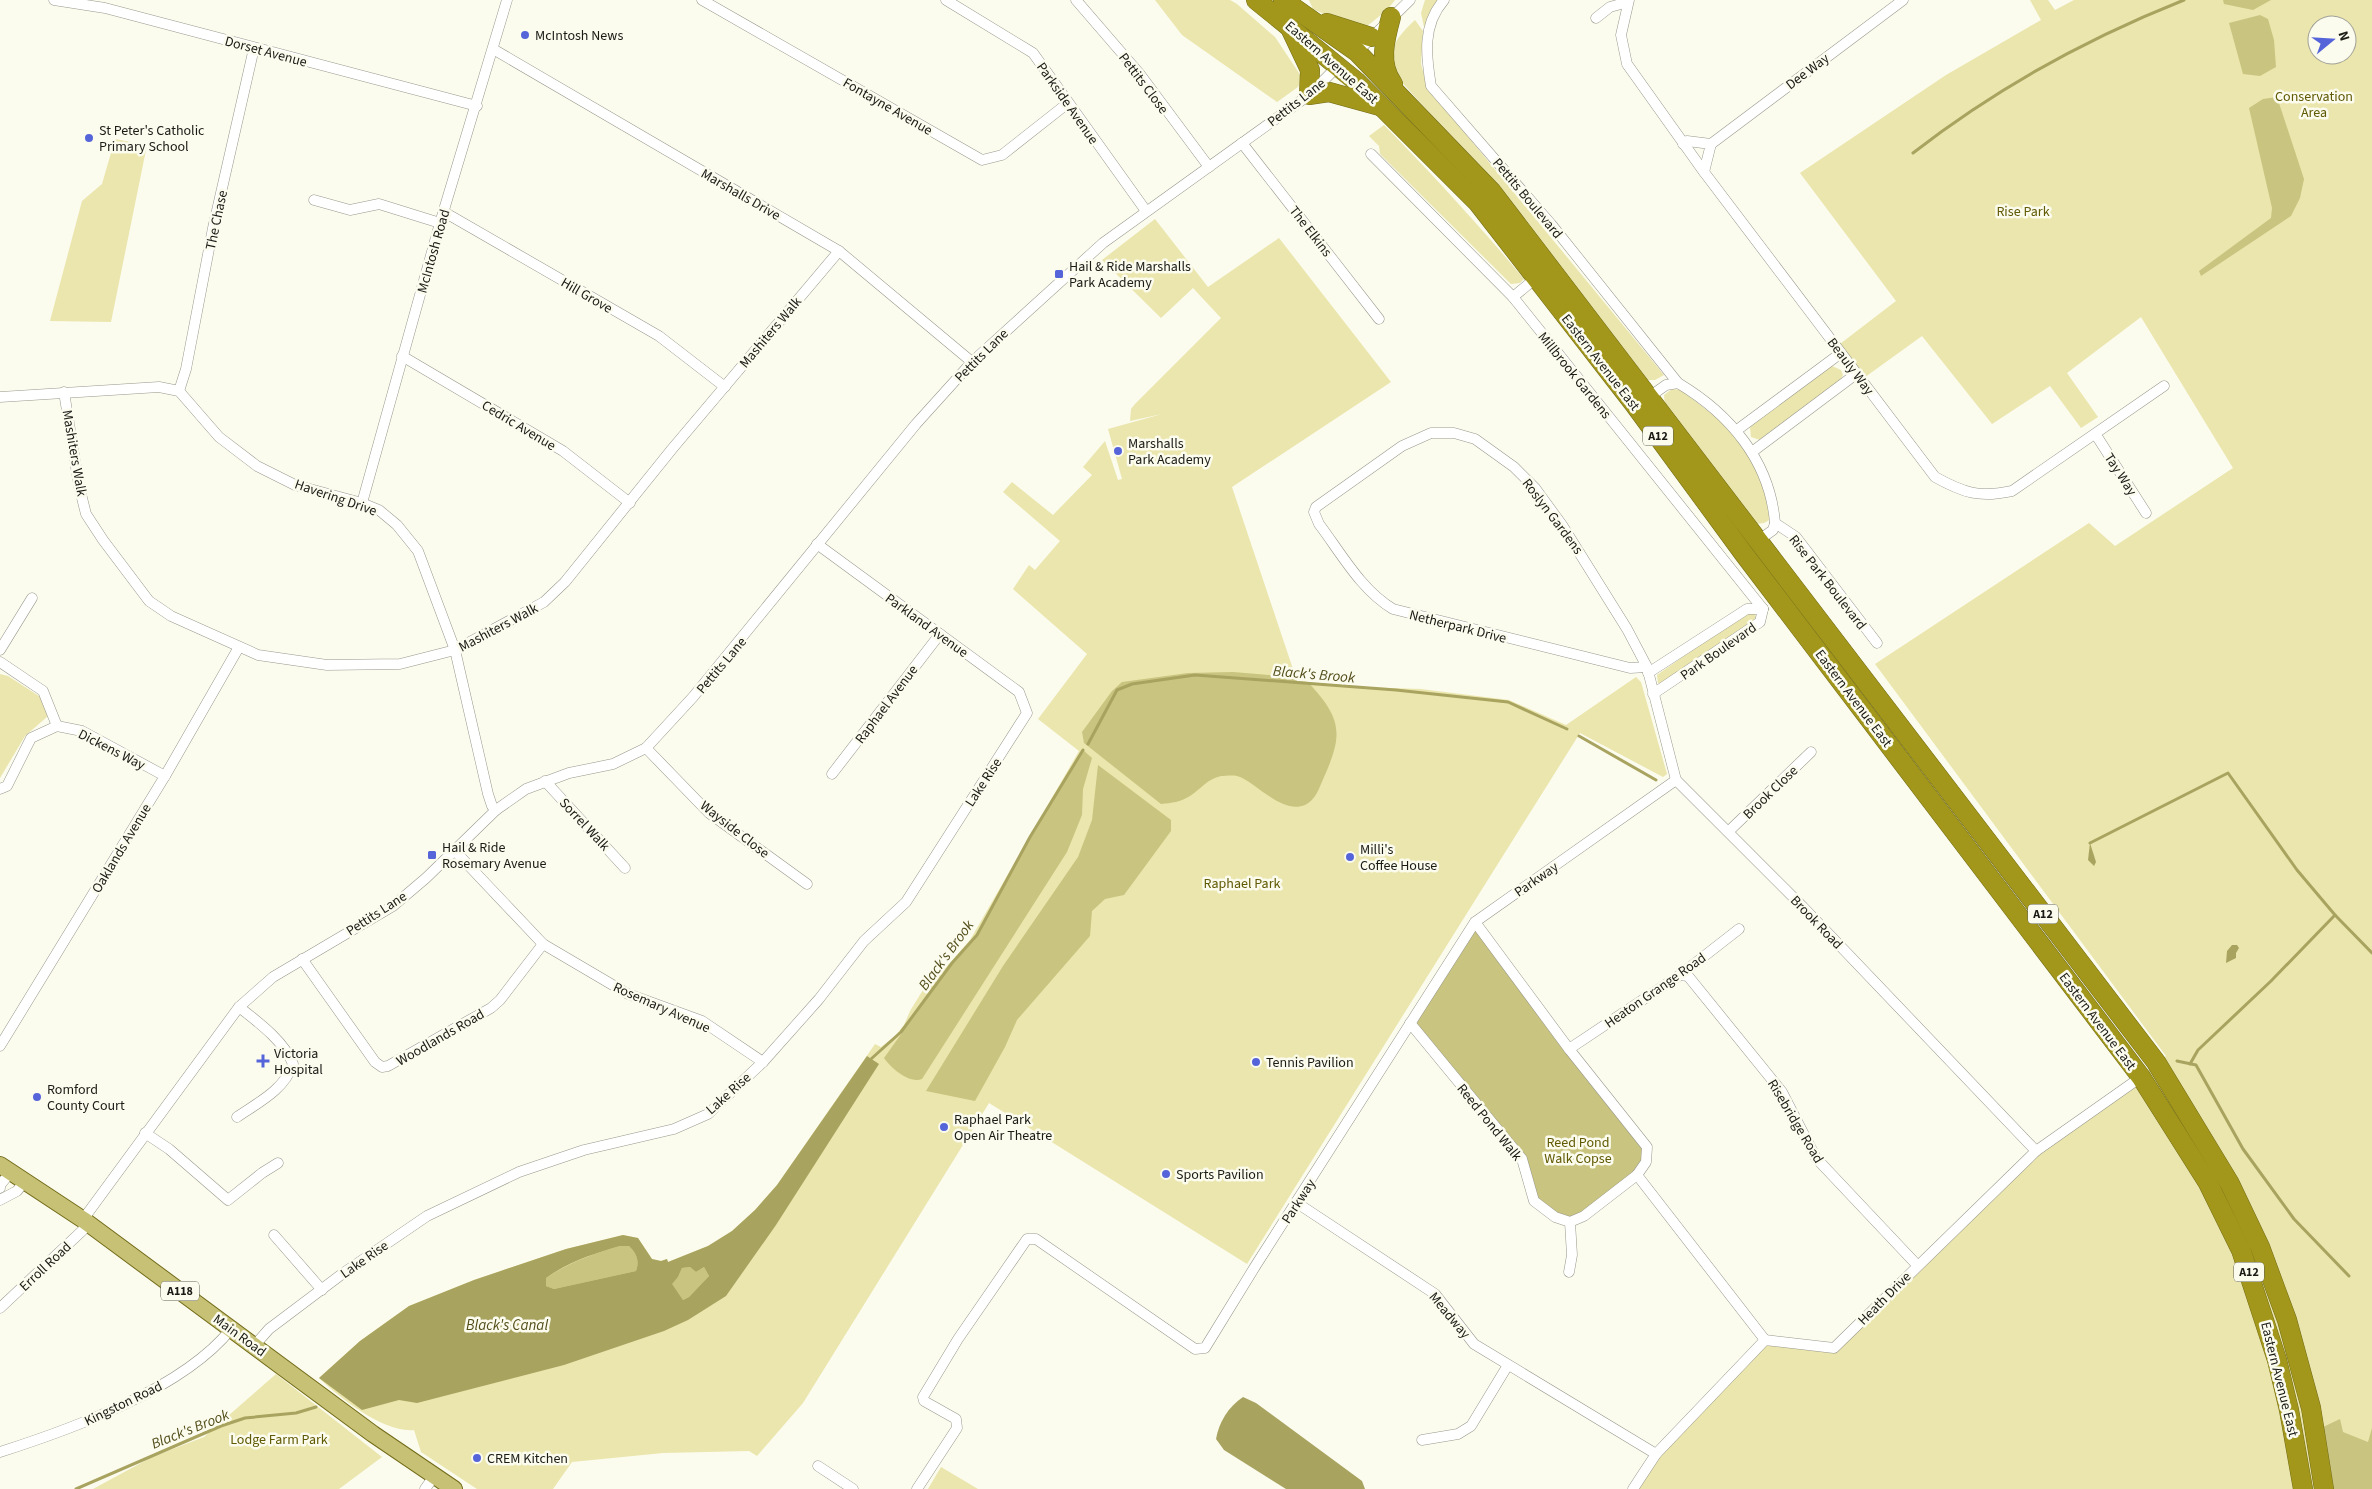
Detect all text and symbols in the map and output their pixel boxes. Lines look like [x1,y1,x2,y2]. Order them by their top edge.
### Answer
north arrow [2307,15,2357,65]
street label: Eastern Avenue East [1280,17,1382,109]
place label: McIntosh News [535,26,623,46]
marker: McIntosh News [519,29,531,41]
text: N [2332,29,2354,44]
street label: Dorset Avenue [222,31,309,73]
street label: Pettits Close [1113,49,1173,118]
street label: Dee Way [1782,49,1834,95]
street label: Parkside Avenue [1031,58,1103,149]
street label: Fontayne Avenue [839,73,936,141]
street label: Pettits Lane [1263,74,1330,132]
park label: Conservation Area [2275,87,2353,123]
place label: St Peter's Catholic Primary School [99,121,205,157]
marker: St Peter's Catholic Primary School [83,132,95,144]
street label: Pettits Boulevard [1487,154,1567,243]
street label: Marshalls Drive [697,164,784,226]
street label: The Chase [201,189,233,252]
street label: The Elkins [1284,202,1337,261]
park label: Rise Park [1996,202,2050,222]
street label: McIntosh Road [412,207,455,296]
place label: Hail & Ride Marshalls Park Academy [1069,257,1191,293]
marker: Hail & Ride Marshalls Park Academy [1053,268,1065,280]
street label: Hill Grove [557,273,616,319]
street label: Mashiters Walk [735,293,807,373]
street label: Eastern Avenue East [1556,310,1644,415]
street label: Pettits Lane [950,324,1013,387]
street label: Millbrook Gardens [1533,328,1616,424]
street label: Beauly Way [1822,334,1879,400]
street label: Cedric Avenue [478,396,559,456]
street label: Mashiters Walk [57,408,91,498]
road number: A12 [1643,426,1673,446]
place label: Marshalls Park Academy [1128,434,1211,470]
marker: Marshalls Park Academy [1112,445,1124,457]
street label: Tay Way [2099,449,2142,500]
street label: Roslyn Gardens [1517,474,1587,559]
street label: Havering Drive [292,475,380,521]
street label: Rise Park Boulevard [1784,531,1871,634]
street label: Parkland Avenue [881,589,972,663]
street label: Mashiters Walk [455,598,542,657]
street label: Netherpark Drive [1407,605,1509,649]
street label: Park Boulevard [1676,618,1761,685]
street label: Pettits Lane [692,633,752,698]
street label: Eastern Avenue East [1810,646,1897,752]
water label: Black's Brook [1272,660,1357,689]
street label: Raphael Avenue [851,661,923,748]
street label: Dickens Way [75,724,149,776]
street label: Lake Rise [961,754,1007,811]
street label: Brook Close [1739,761,1803,824]
street label: Sorrel Walk [554,794,614,856]
street label: Wayside Close [695,796,773,863]
street label: Oaklands Avenue [87,800,157,897]
place label: Hail & Ride Rosemary Avenue [442,838,547,874]
place label: Milli's Coffee House [1360,840,1437,876]
marker: Hail & Ride Rosemary Avenue [426,849,438,861]
marker: Milli's Coffee House [1344,851,1356,863]
street label: Parkway [1510,857,1563,902]
park label: Raphael Park [1204,874,1281,894]
street label: Pettits Lane [342,887,411,941]
street label: Brook Road [1786,891,1847,954]
road number: A12 [2028,904,2058,924]
water label: Black's Brook [914,915,980,995]
street label: Heaton Grange Road [1601,948,1710,1033]
street label: Eastern Avenue East [2054,969,2141,1075]
street label: Rosemary Avenue [610,978,713,1038]
street label: Woodlands Road [393,1005,488,1071]
place label: Victoria Hospital [274,1044,323,1080]
place label: Tennis Pavilion [1266,1053,1354,1073]
marker: Victoria Hospital [256,1054,270,1068]
marker: Tennis Pavilion [1250,1056,1262,1068]
street label: Lake Rise [702,1068,756,1119]
street label: Risebridge Road [1762,1076,1828,1167]
place label: Romford County Court [47,1080,125,1116]
street label: Reed Pond Walk [1452,1080,1527,1166]
marker: Romford County Court [31,1091,43,1103]
place label: Raphael Park Open Air Theatre [954,1110,1052,1146]
marker: Raphael Park Open Air Theatre [938,1121,950,1133]
park label: Reed Pond Walk Copse [1544,1133,1612,1169]
place label: Sports Pavilion [1176,1165,1264,1185]
marker: Sports Pavilion [1160,1168,1172,1180]
street label: Parkway [1277,1175,1321,1228]
street label: Lake Rise [337,1236,393,1284]
street label: Erroll Road [15,1237,76,1296]
road number: A12 [2234,1262,2264,1282]
street label: Heath Drive [1854,1267,1916,1330]
road number: A118 [161,1282,199,1300]
street label: Meadway [1424,1288,1475,1344]
street label: Main Road [209,1310,270,1362]
water label: Black's Canal [466,1315,548,1336]
street label: Eastern Avenue East [2255,1320,2303,1439]
street label: Kingston Road [81,1376,166,1431]
water label: Black's Brook [148,1404,233,1455]
park label: Lodge Farm Park [230,1430,328,1450]
place label: CREM Kitchen [487,1449,568,1469]
marker: CREM Kitchen [471,1452,483,1464]

